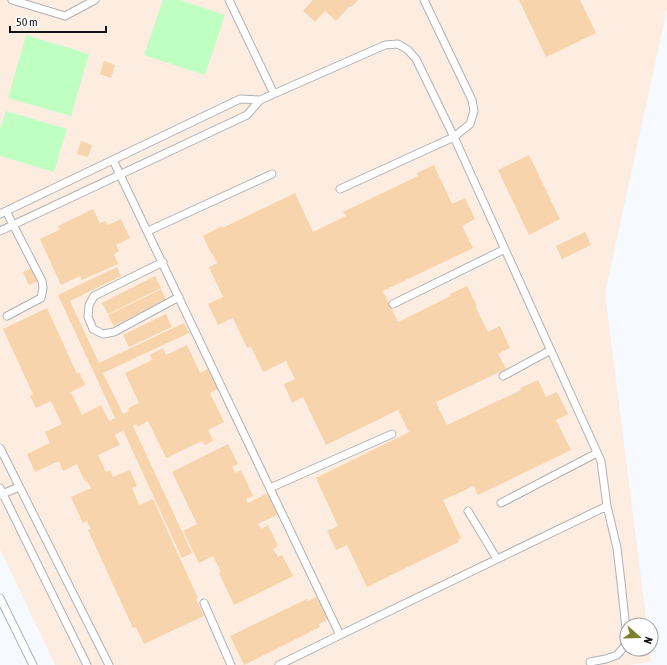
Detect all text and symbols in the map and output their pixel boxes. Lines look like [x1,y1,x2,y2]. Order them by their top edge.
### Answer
scale bar [10,8,106,34]
text: 50 m [16,15,38,29]
north arrow [619,617,659,657]
text: N [642,635,655,646]

